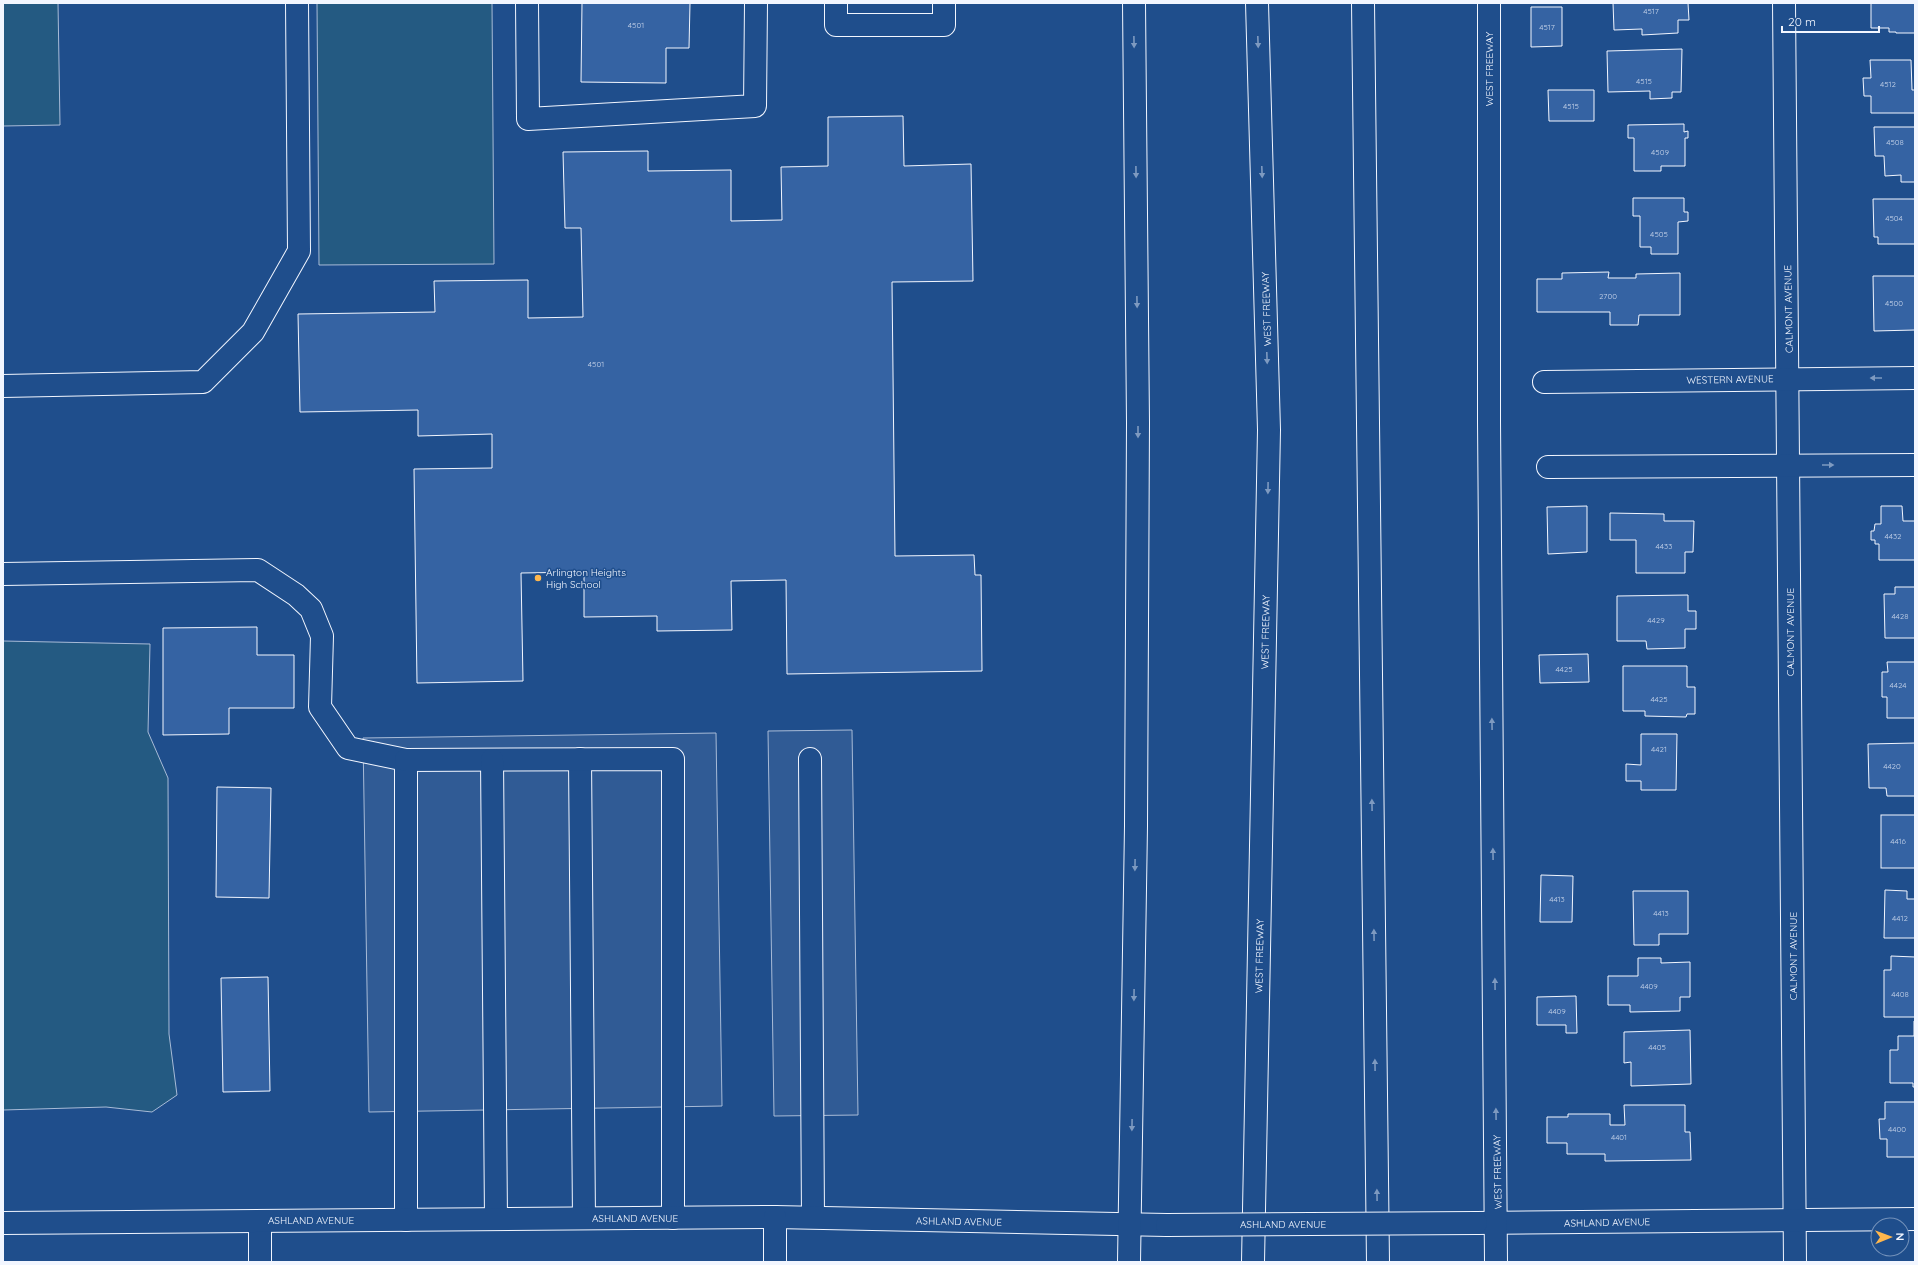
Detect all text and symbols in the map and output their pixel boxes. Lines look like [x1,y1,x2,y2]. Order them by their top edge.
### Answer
house number: 4517 [1643,6,1659,16]
scale bar [1782,8,1879,34]
text: 20 m [1788,14,1816,29]
house number: 4501 [628,20,644,30]
house number: 4517 [1539,22,1555,32]
street label: WEST FREEWAY [1483,31,1496,106]
one-way arrow [1131,36,1137,49]
one-way arrow [1255,36,1262,48]
house number: 4515 [1636,76,1652,86]
house number: 4512 [1880,79,1897,89]
house number: 4515 [1563,101,1579,111]
house number: 4508 [1886,137,1904,147]
house number: 4509 [1651,147,1669,157]
one-way arrow [1133,166,1139,179]
one-way arrow [1259,166,1265,179]
house number: 4504 [1885,213,1903,223]
house number: 4505 [1650,229,1668,239]
street label: CALMONT AVENUE [1781,264,1796,353]
street label: WEST FREEWAY [1259,271,1274,346]
house number: 2700 [1599,291,1617,301]
one-way arrow [1134,296,1140,309]
house number: 4500 [1885,298,1903,308]
one-way arrow [1264,352,1270,365]
house number: 4501 [588,359,604,369]
street label: WESTERN AVENUE [1686,372,1774,387]
one-way arrow [1869,375,1882,381]
one-way arrow [1135,426,1141,439]
one-way arrow [1822,462,1835,468]
one-way arrow [1265,482,1271,495]
house number: 4432 [1884,531,1902,541]
house number: 4433 [1656,541,1672,551]
place label: Arlington Heights High School [546,566,626,591]
marker: Arlington Heights High School [533,573,543,583]
street label: CALMONT AVENUE [1784,588,1797,676]
street label: WEST FREEWAY [1258,594,1273,669]
house number: 4428 [1891,611,1909,621]
house number: 4429 [1647,615,1665,625]
house number: 4425 [1555,664,1573,674]
house number: 4424 [1890,680,1906,690]
house number: 4425 [1650,694,1668,704]
one-way arrow [1489,717,1495,730]
house number: 4421 [1651,744,1667,754]
house number: 4420 [1883,761,1901,771]
one-way arrow [1369,798,1375,811]
house number: 4416 [1890,836,1907,846]
one-way arrow [1490,847,1496,860]
one-way arrow [1132,859,1138,872]
house number: 4413 [1549,894,1565,904]
house number: 4413 [1653,908,1669,918]
street label: CALMONT AVENUE [1787,912,1800,1000]
house number: 4412 [1892,913,1908,923]
street label: WEST FREEWAY [1252,918,1267,993]
one-way arrow [1371,928,1377,941]
one-way arrow [1491,978,1498,990]
house number: 4409 [1640,981,1658,991]
one-way arrow [1131,989,1137,1002]
house number: 4408 [1891,989,1909,999]
house number: 4409 [1548,1006,1566,1016]
house number: 4405 [1648,1042,1666,1052]
one-way arrow [1372,1058,1378,1071]
one-way arrow [1493,1107,1499,1120]
one-way arrow [1129,1119,1135,1132]
house number: 4400 [1888,1124,1906,1134]
house number: 4401 [1611,1132,1627,1142]
street label: WEST FREEWAY [1490,1134,1505,1209]
one-way arrow [1374,1188,1380,1201]
street label: ASHLAND AVENUE [592,1212,678,1225]
street label: ASHLAND AVENUE [268,1214,354,1227]
street label: ASHLAND AVENUE [916,1214,1003,1229]
street label: ASHLAND AVENUE [1564,1215,1651,1230]
north arrow [1870,1217,1910,1257]
street label: ASHLAND AVENUE [1240,1218,1326,1231]
text: N [1893,1233,1907,1241]

